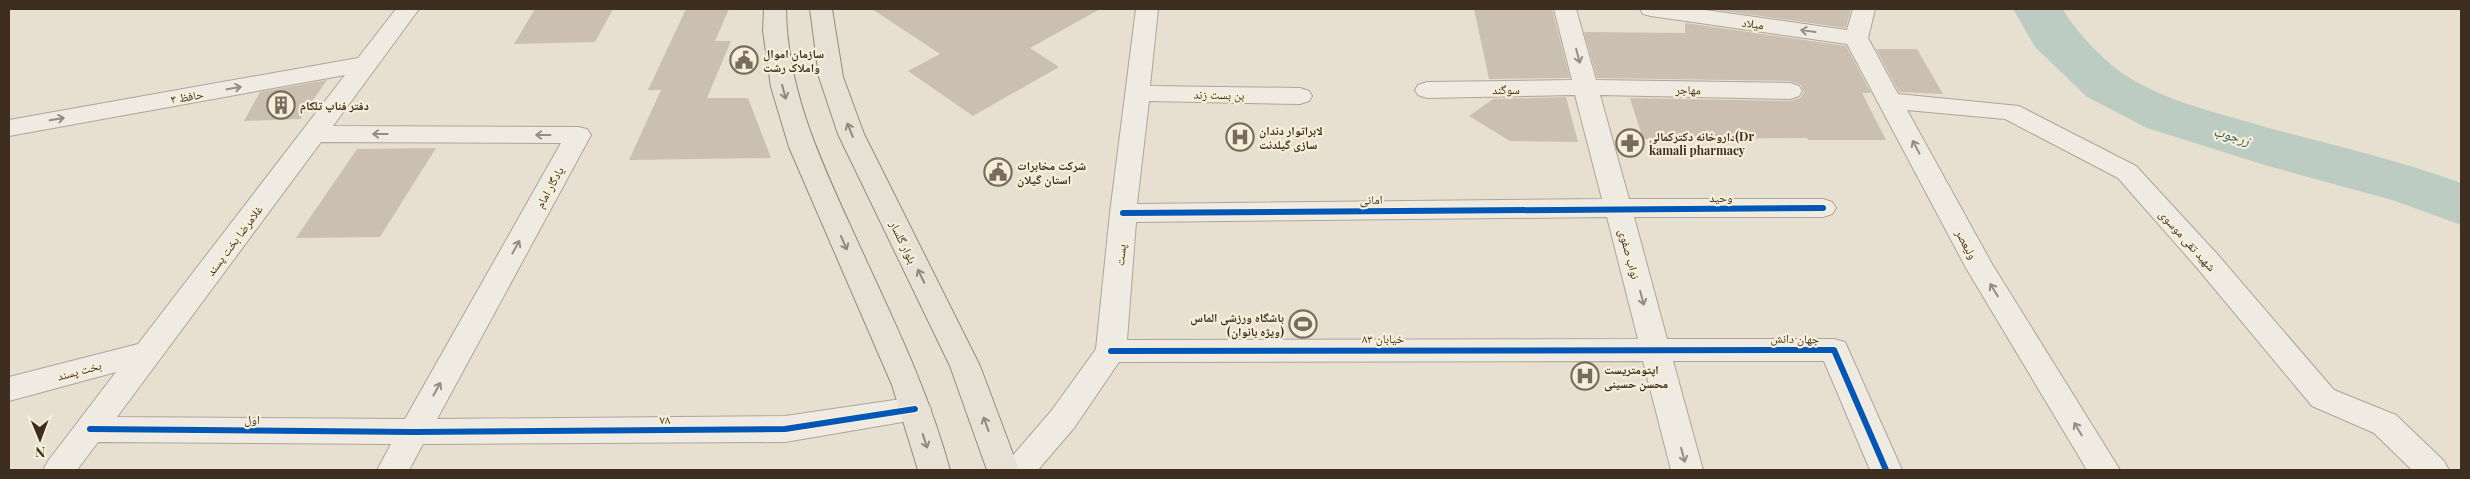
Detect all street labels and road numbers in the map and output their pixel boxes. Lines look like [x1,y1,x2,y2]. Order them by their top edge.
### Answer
street label: میلاد [1741,14,1765,33]
street label: سوگند [1492,81,1520,97]
street label: مهاجر [1674,81,1701,97]
street label: حافظ ۳ [169,85,205,107]
street label: بن بست زند [1193,86,1245,103]
street label: یادگار امام [531,163,568,211]
street label: وحید [1709,189,1733,205]
street label: امانی [1359,191,1383,207]
street label: غلامرضا بخت پسند [202,201,266,279]
street label: شهید تقی موسوی [2156,206,2220,274]
street label: بلوار گلسار [886,217,921,266]
street label: ولیعصر [1952,225,1981,262]
street label: نواب صفوی [1615,227,1644,281]
street label: پست [1111,243,1129,267]
street label: خیابان ۸۳ [1362,330,1404,346]
street label: جهان دانش [1771,330,1820,347]
street label: بخت پسند [55,356,103,384]
street label: اول [244,411,260,427]
street label: ۷۸ [660,411,671,427]

